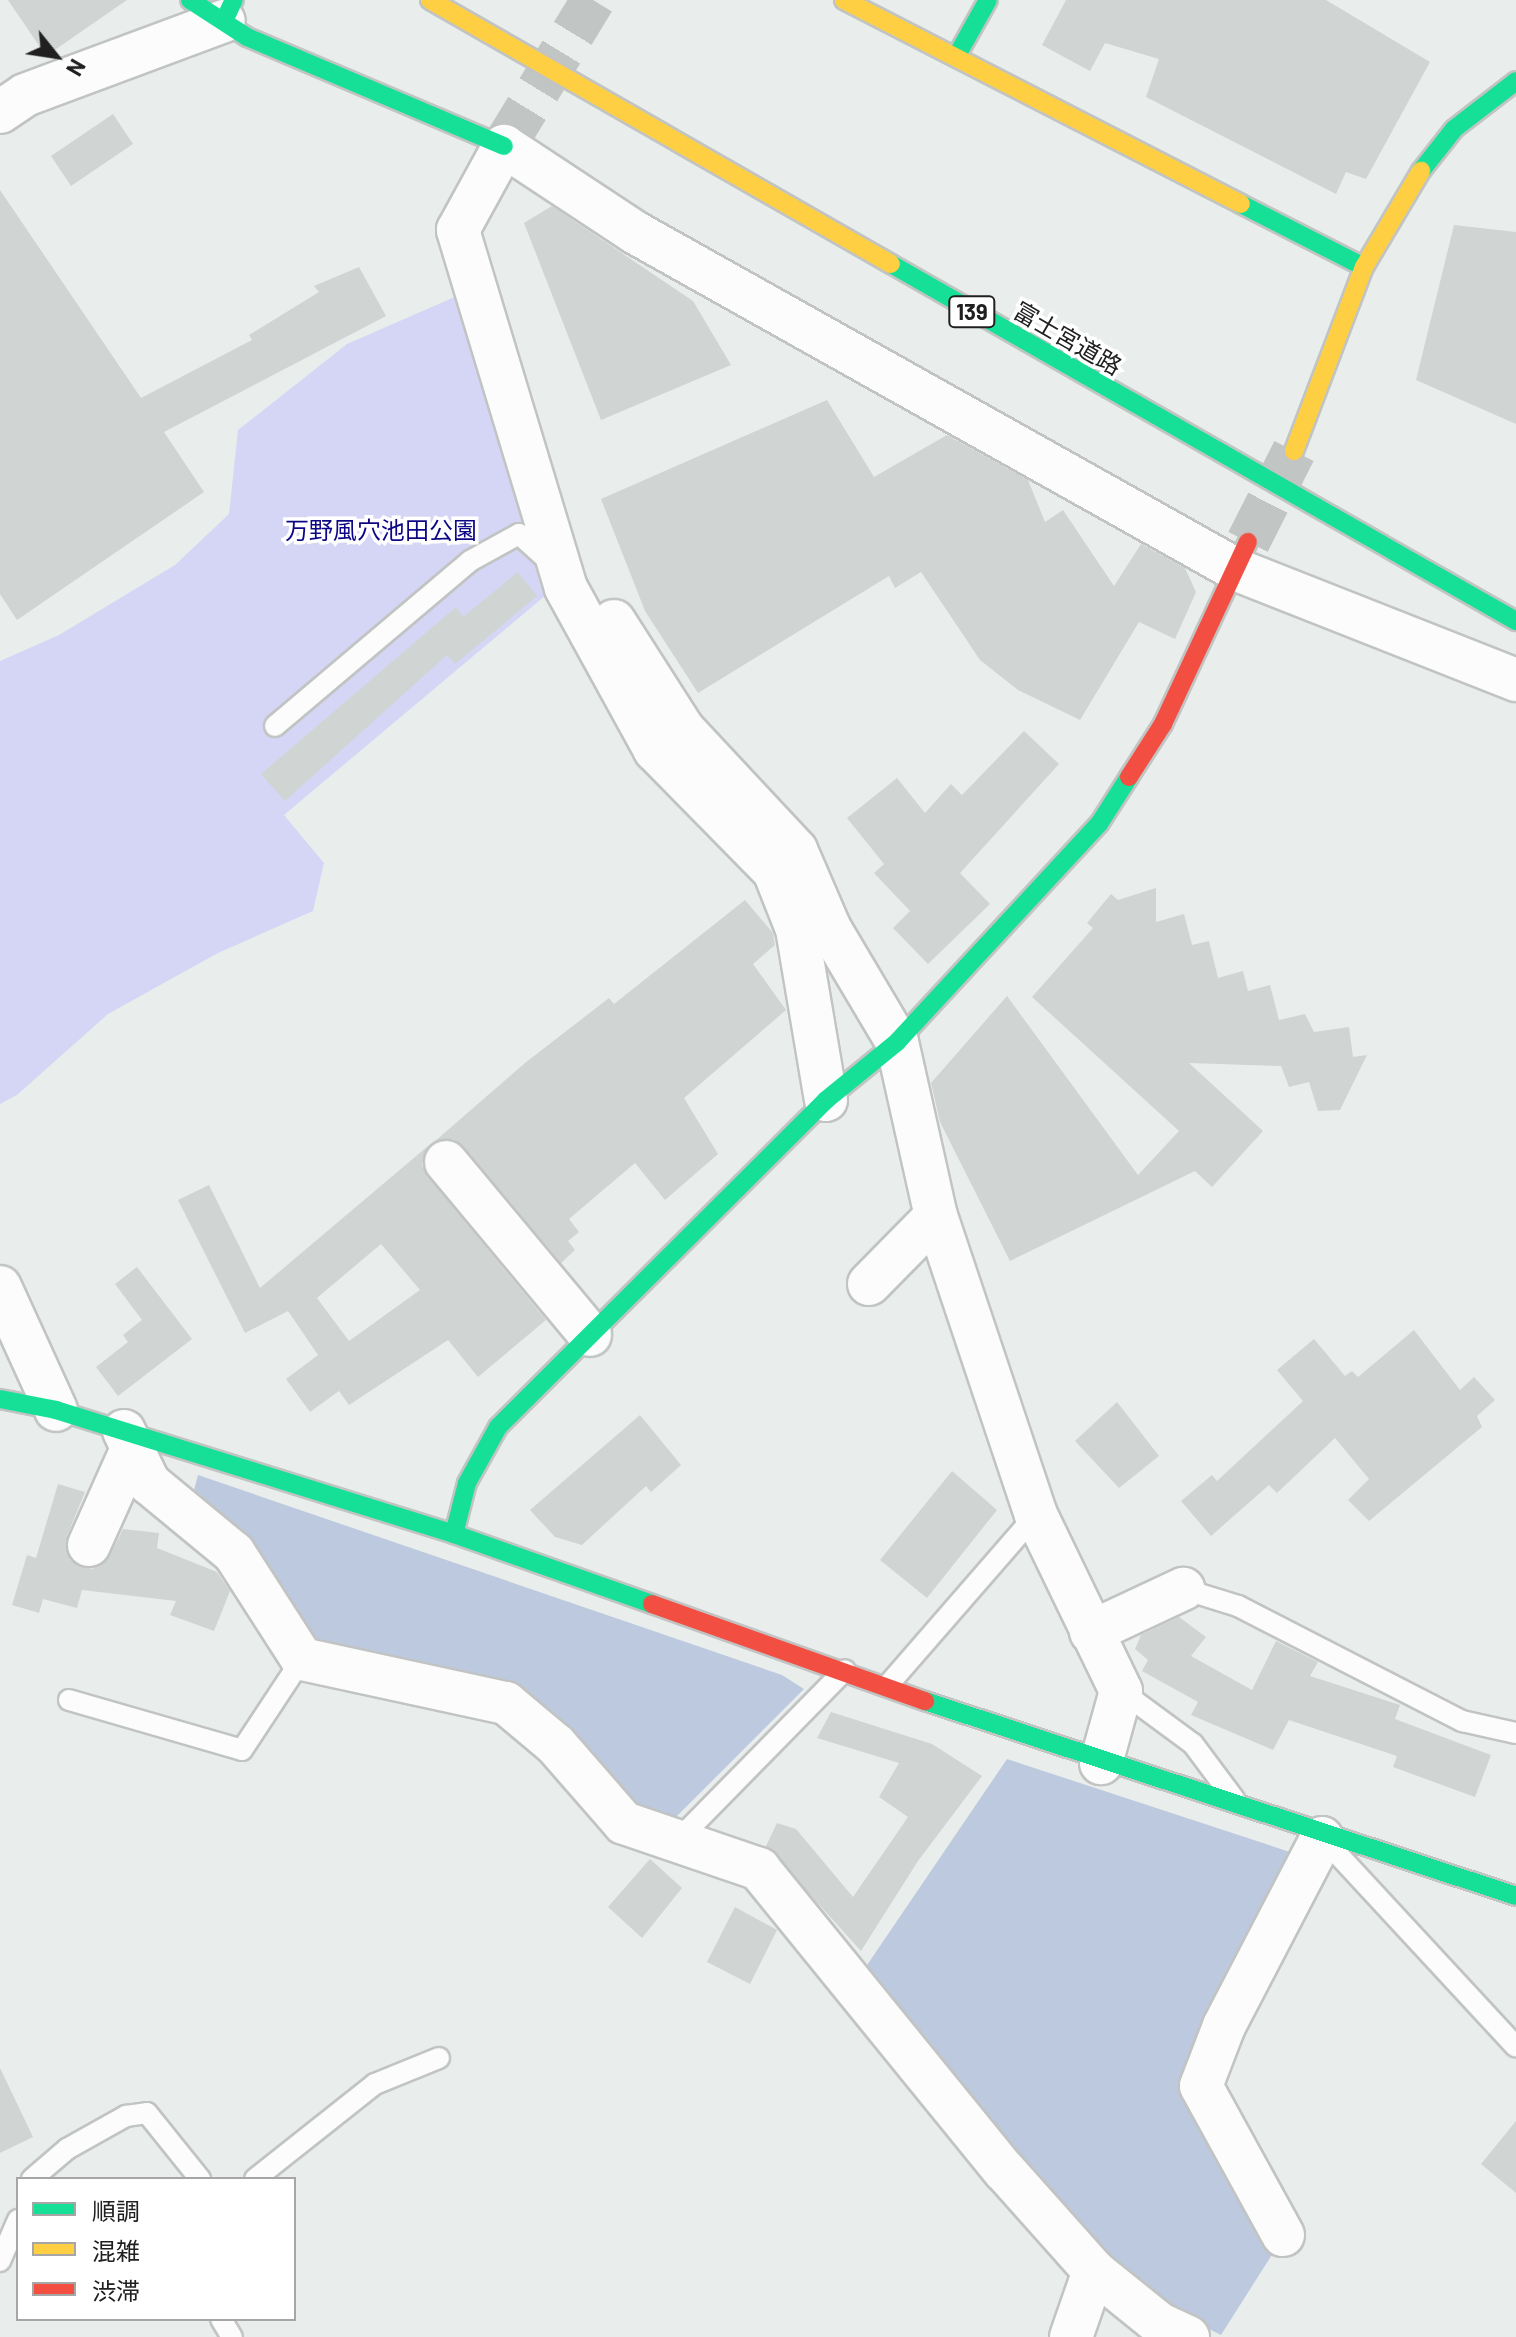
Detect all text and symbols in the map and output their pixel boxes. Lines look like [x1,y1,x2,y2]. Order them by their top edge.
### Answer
north arrow [16,16,96,96]
text: N [62,55,92,81]
road number: 139 [948,294,996,330]
street label: 富士宮道路 [1009,296,1127,380]
park label: 万野風穴池田公園 [285,516,477,544]
legend [16,2177,296,2321]
text: 順調 [92,2196,140,2225]
text: 混雑 [92,2236,140,2265]
text: 渋滞 [92,2276,140,2305]

